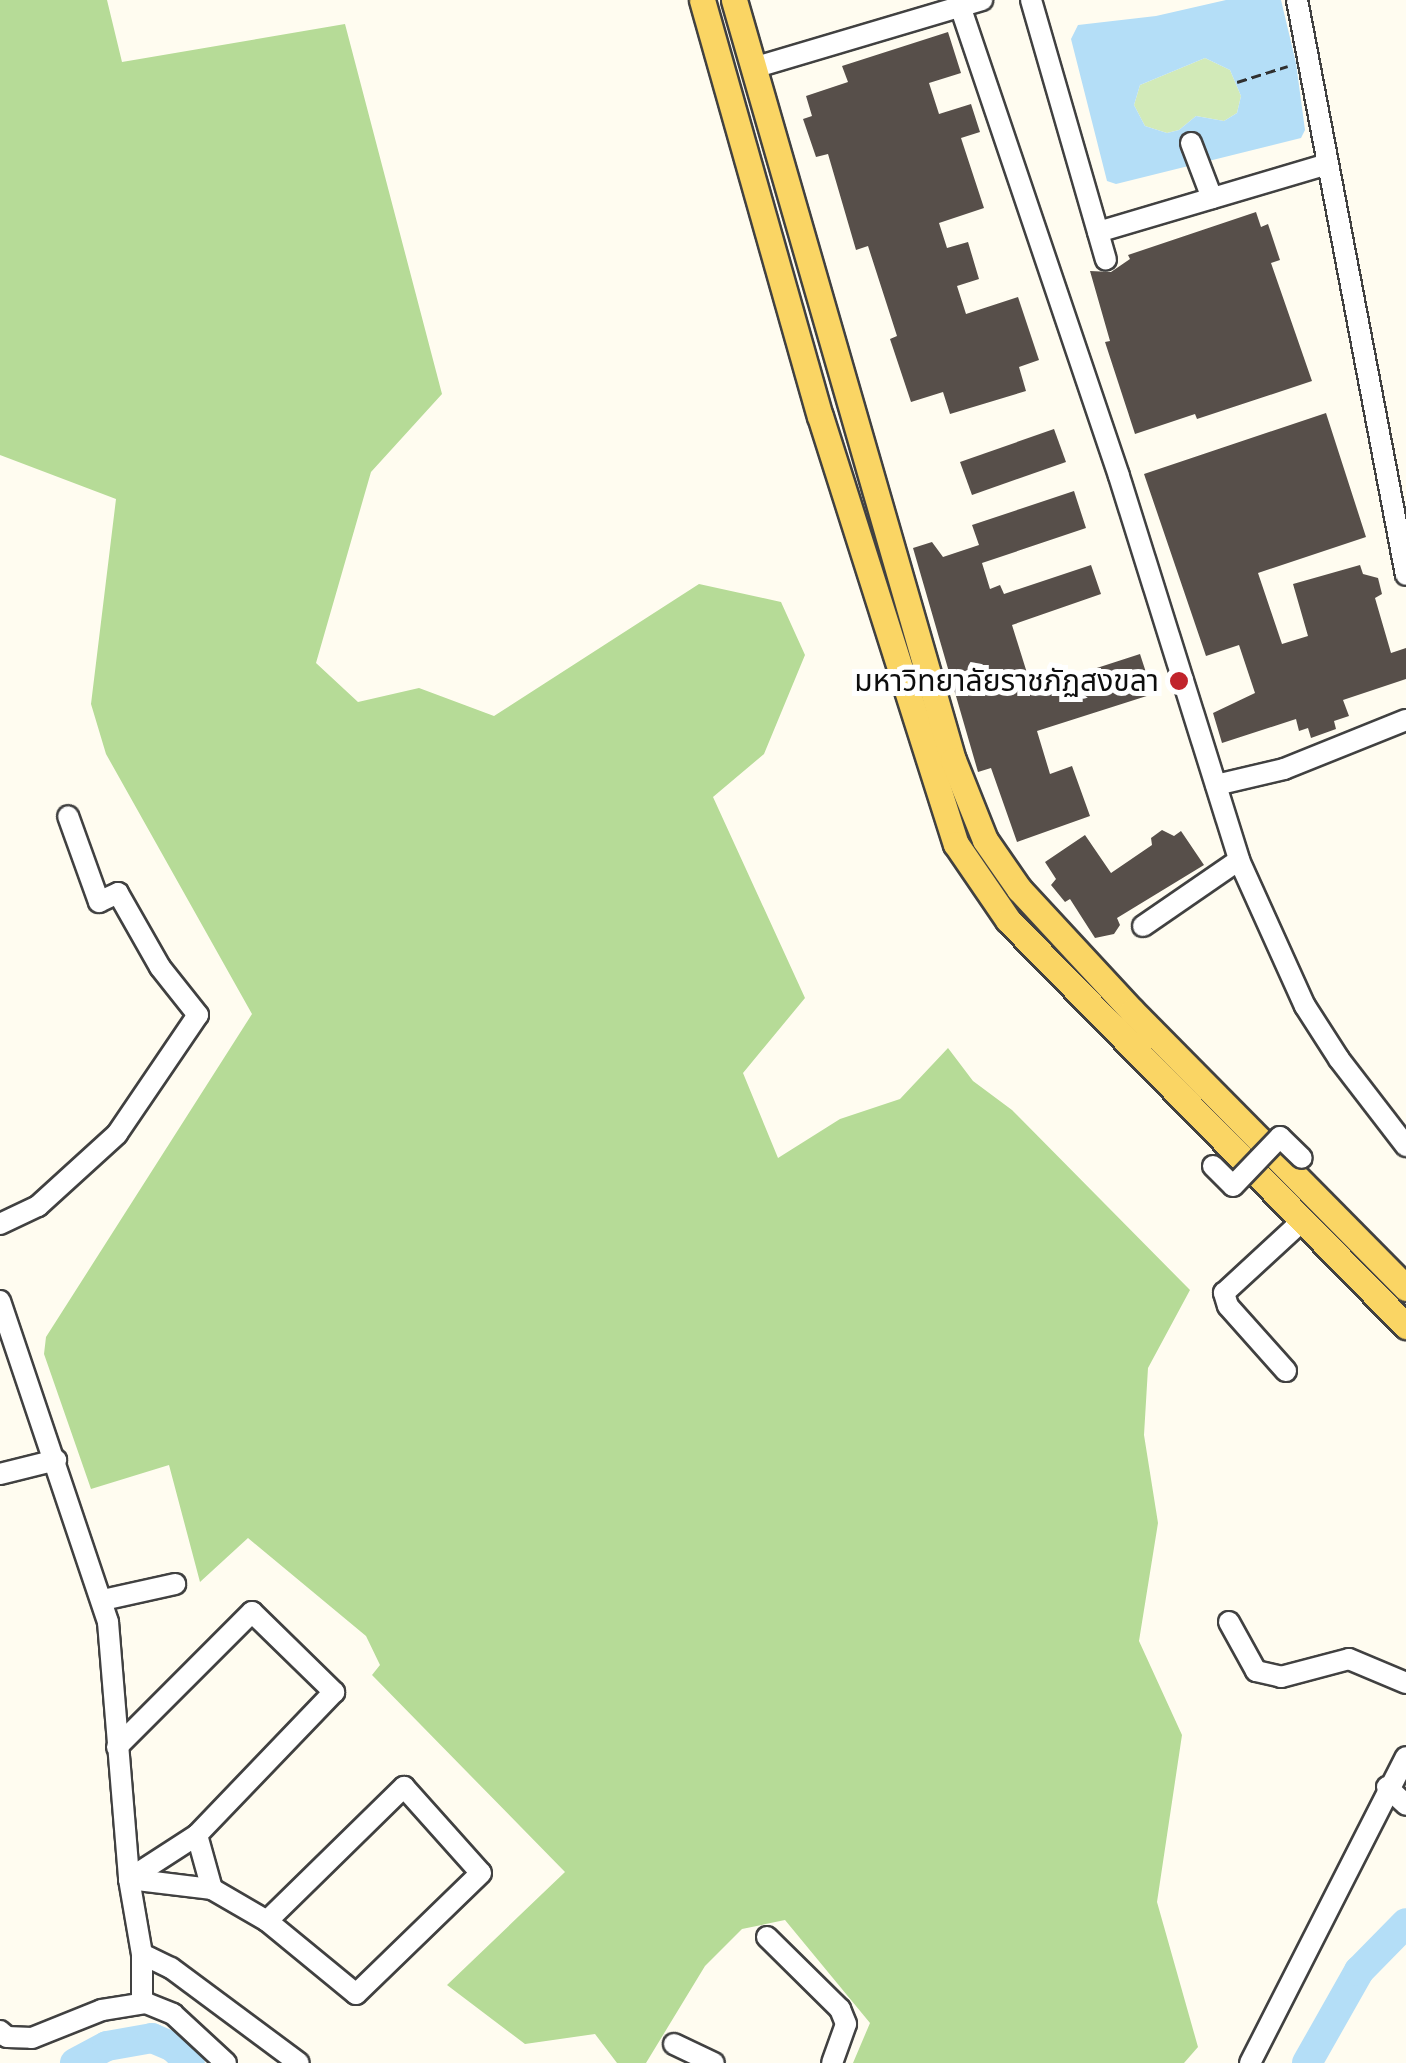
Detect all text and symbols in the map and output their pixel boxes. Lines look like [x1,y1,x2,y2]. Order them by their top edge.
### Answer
place label: มหาวิทยาลัยราชภัฏสงขลา [854,663,1159,699]
marker: มหาวิทยาลัยราชภัฏสงขลา [1168,670,1190,692]

